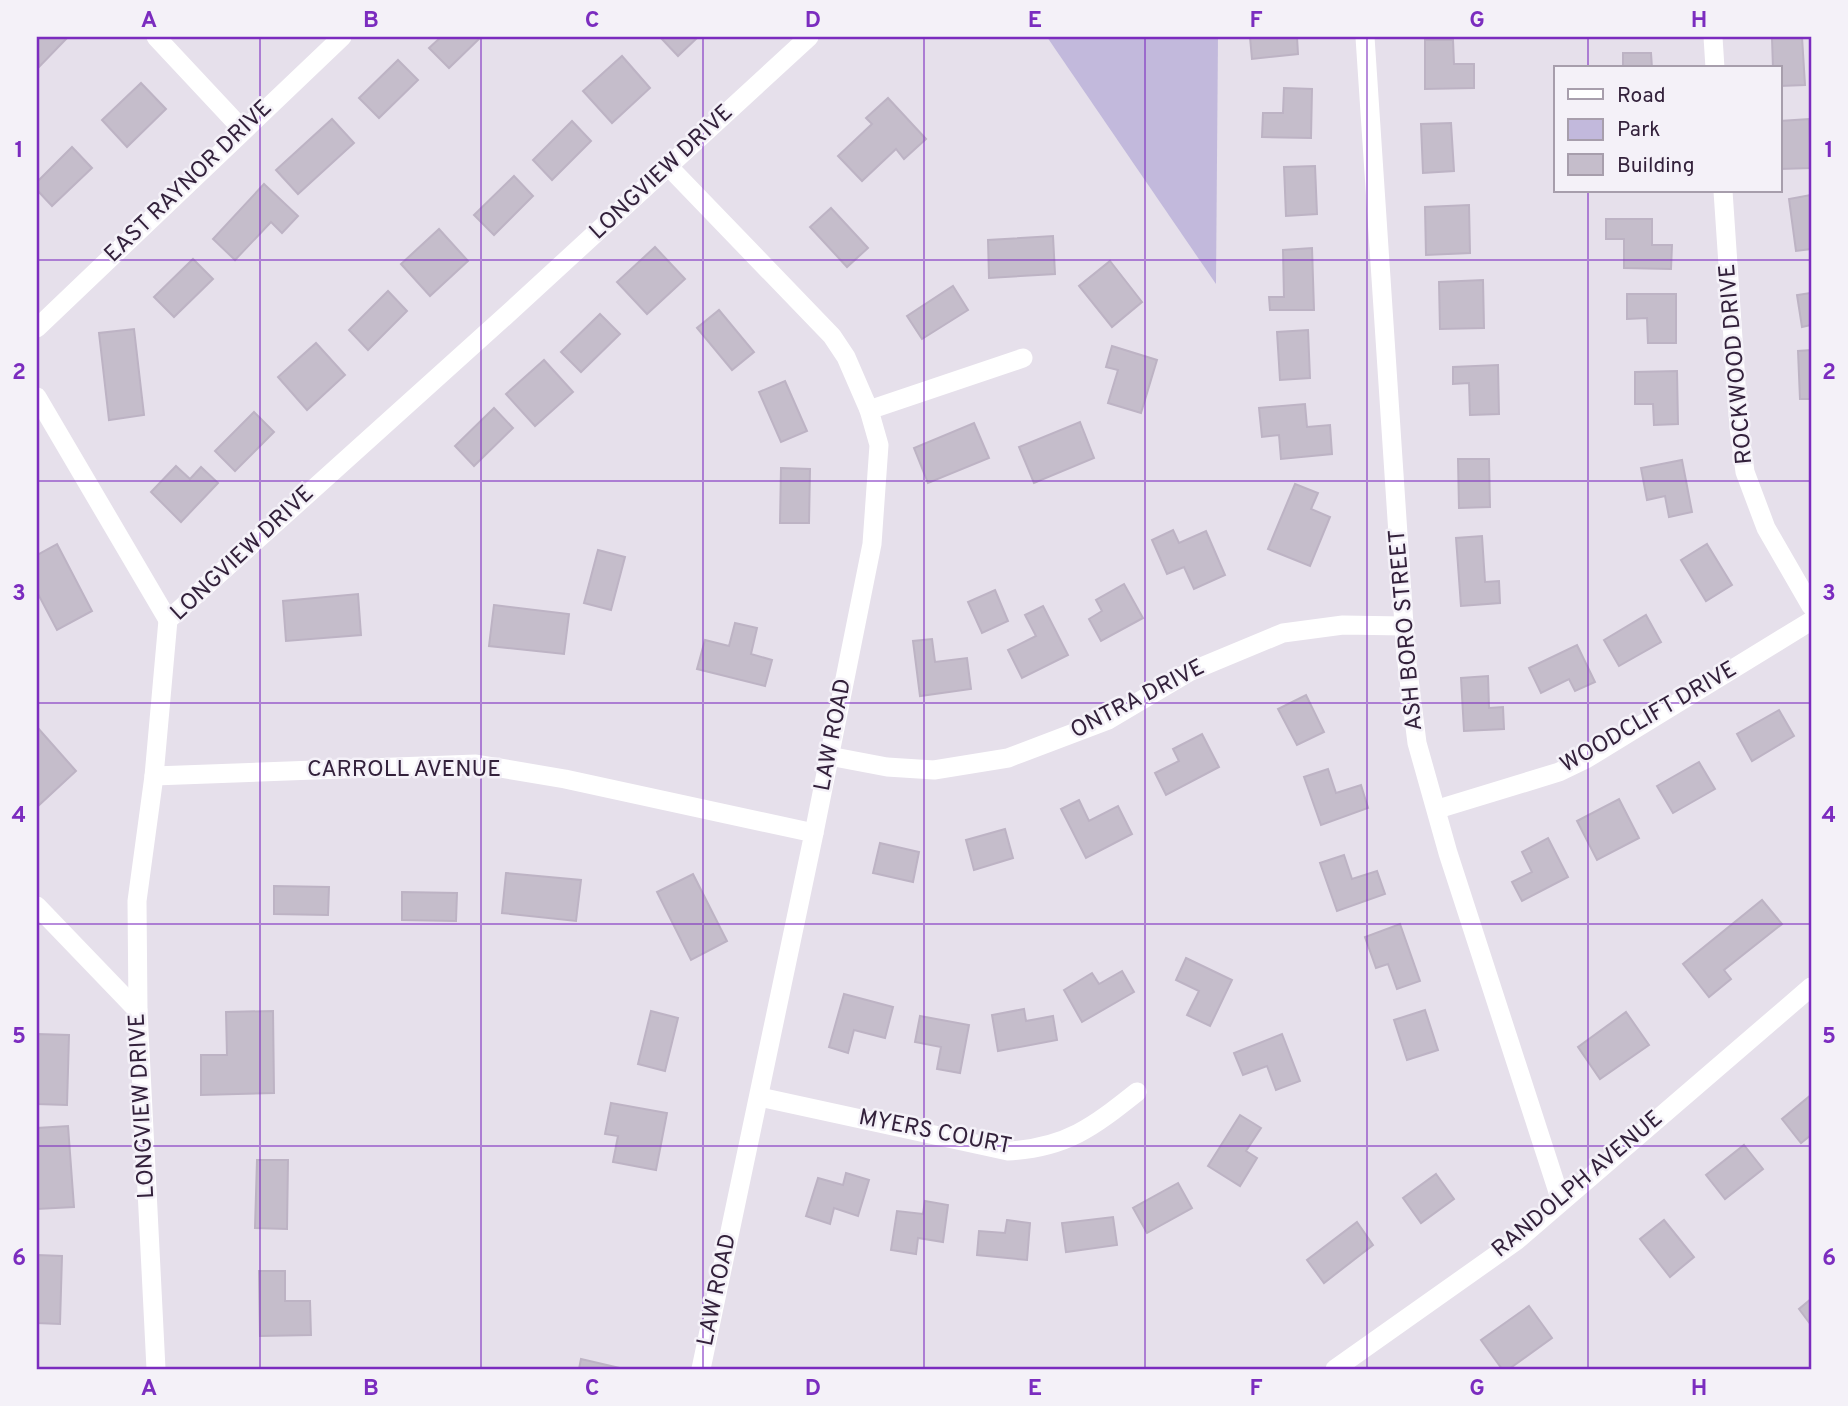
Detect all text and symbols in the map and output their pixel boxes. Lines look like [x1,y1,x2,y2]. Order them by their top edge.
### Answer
text: A [141,7,157,36]
text: B [363,7,379,36]
text: C [585,7,599,36]
text: D [805,7,821,36]
text: E [1028,7,1042,36]
text: F [1249,7,1263,36]
text: G [1469,7,1485,36]
text: H [1691,7,1707,36]
legend [1554,66,1782,192]
text: Road [1617,83,1666,110]
street label: EAST RAYNOR DRIVE [99,94,279,270]
street label: LONGVIEW DRIVE [584,99,740,247]
text: Park [1617,117,1660,144]
text: 1 [14,137,24,166]
text: 1 [1824,137,1834,166]
text: Building [1617,153,1695,180]
street label: ROCKWOOD DRIVE [1714,263,1760,465]
text: 2 [12,359,26,388]
text: 2 [1822,359,1836,388]
street label: LONGVIEW DRIVE [165,480,321,628]
street label: ASH BORO STREET [1384,528,1430,732]
text: 3 [12,580,26,609]
text: 3 [1822,580,1836,609]
street label: ONTRA DRIVE [1066,654,1210,746]
street label: WOODCLIFT DRIVE [1555,656,1743,780]
street label: LAW ROAD [809,676,859,794]
street label: CARROLL AVENUE [307,756,501,785]
text: 4 [12,802,26,831]
text: 4 [1822,802,1836,831]
street label: LONGVIEW DRIVE [124,1013,162,1199]
text: 5 [12,1023,26,1052]
text: 5 [1822,1023,1836,1052]
street label: MYERS COURT [856,1104,1014,1162]
street label: RANDOLPH AVENUE [1487,1105,1669,1265]
street label: LAW ROAD [692,1231,744,1349]
text: 6 [12,1245,26,1274]
text: 6 [1822,1245,1836,1274]
text: A [141,1375,157,1404]
text: B [363,1375,379,1404]
text: C [585,1375,599,1404]
text: D [805,1375,821,1404]
text: E [1028,1375,1042,1404]
text: F [1249,1375,1263,1404]
text: G [1469,1375,1485,1404]
text: H [1691,1375,1707,1404]

